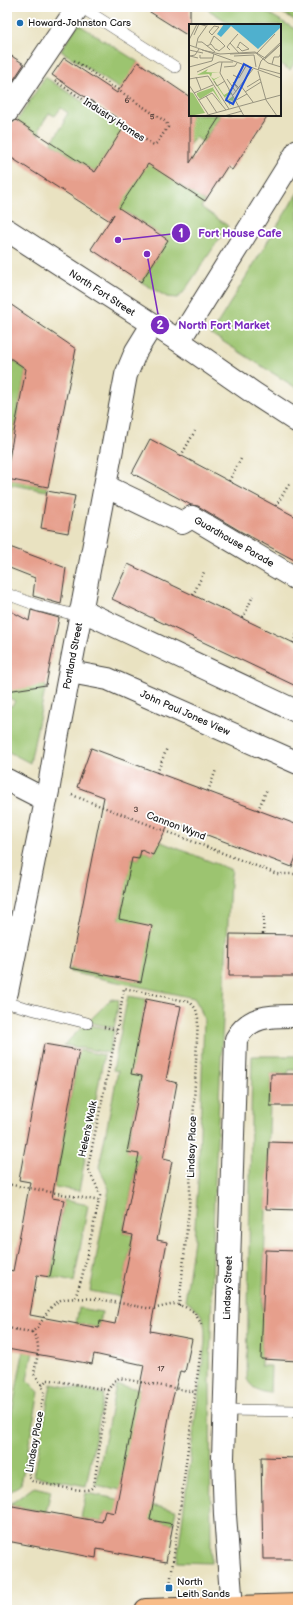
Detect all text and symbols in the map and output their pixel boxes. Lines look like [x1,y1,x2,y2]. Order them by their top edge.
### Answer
place label: Howard-Johnston Cars [28,17,131,29]
marker: Howard-Johnston Cars [15,18,25,28]
inset map [189,24,281,116]
street label: Industry Homes [81,96,147,144]
house number: 6 [125,96,130,105]
house number: 5 [150,112,155,121]
callout: Fort House Cafe [171,222,290,245]
text: 1 [178,226,184,241]
text: Fort House Cafe [198,227,282,240]
street label: North Fort Street [67,267,137,319]
callout: North Fort Market [150,314,278,337]
text: 2 [156,318,164,333]
text: North Fort Market [178,319,270,332]
street label: Guardhouse Parade [192,514,276,570]
street label: Portland Street [61,622,85,690]
street label: John Paul Jones View [138,688,232,738]
house number: 3 [134,805,139,814]
street label: Cannon Wynd [145,809,208,843]
street label: Helen's Walk [76,1100,100,1158]
street label: Lindsay Place [185,1116,199,1178]
street label: Lindsay Street [221,1256,235,1320]
house number: 17 [157,1364,165,1373]
street label: Lindsay Place [24,1410,46,1474]
place label: North Leith Sands [177,1576,230,1600]
marker: North Leith Sands [164,1583,174,1593]

